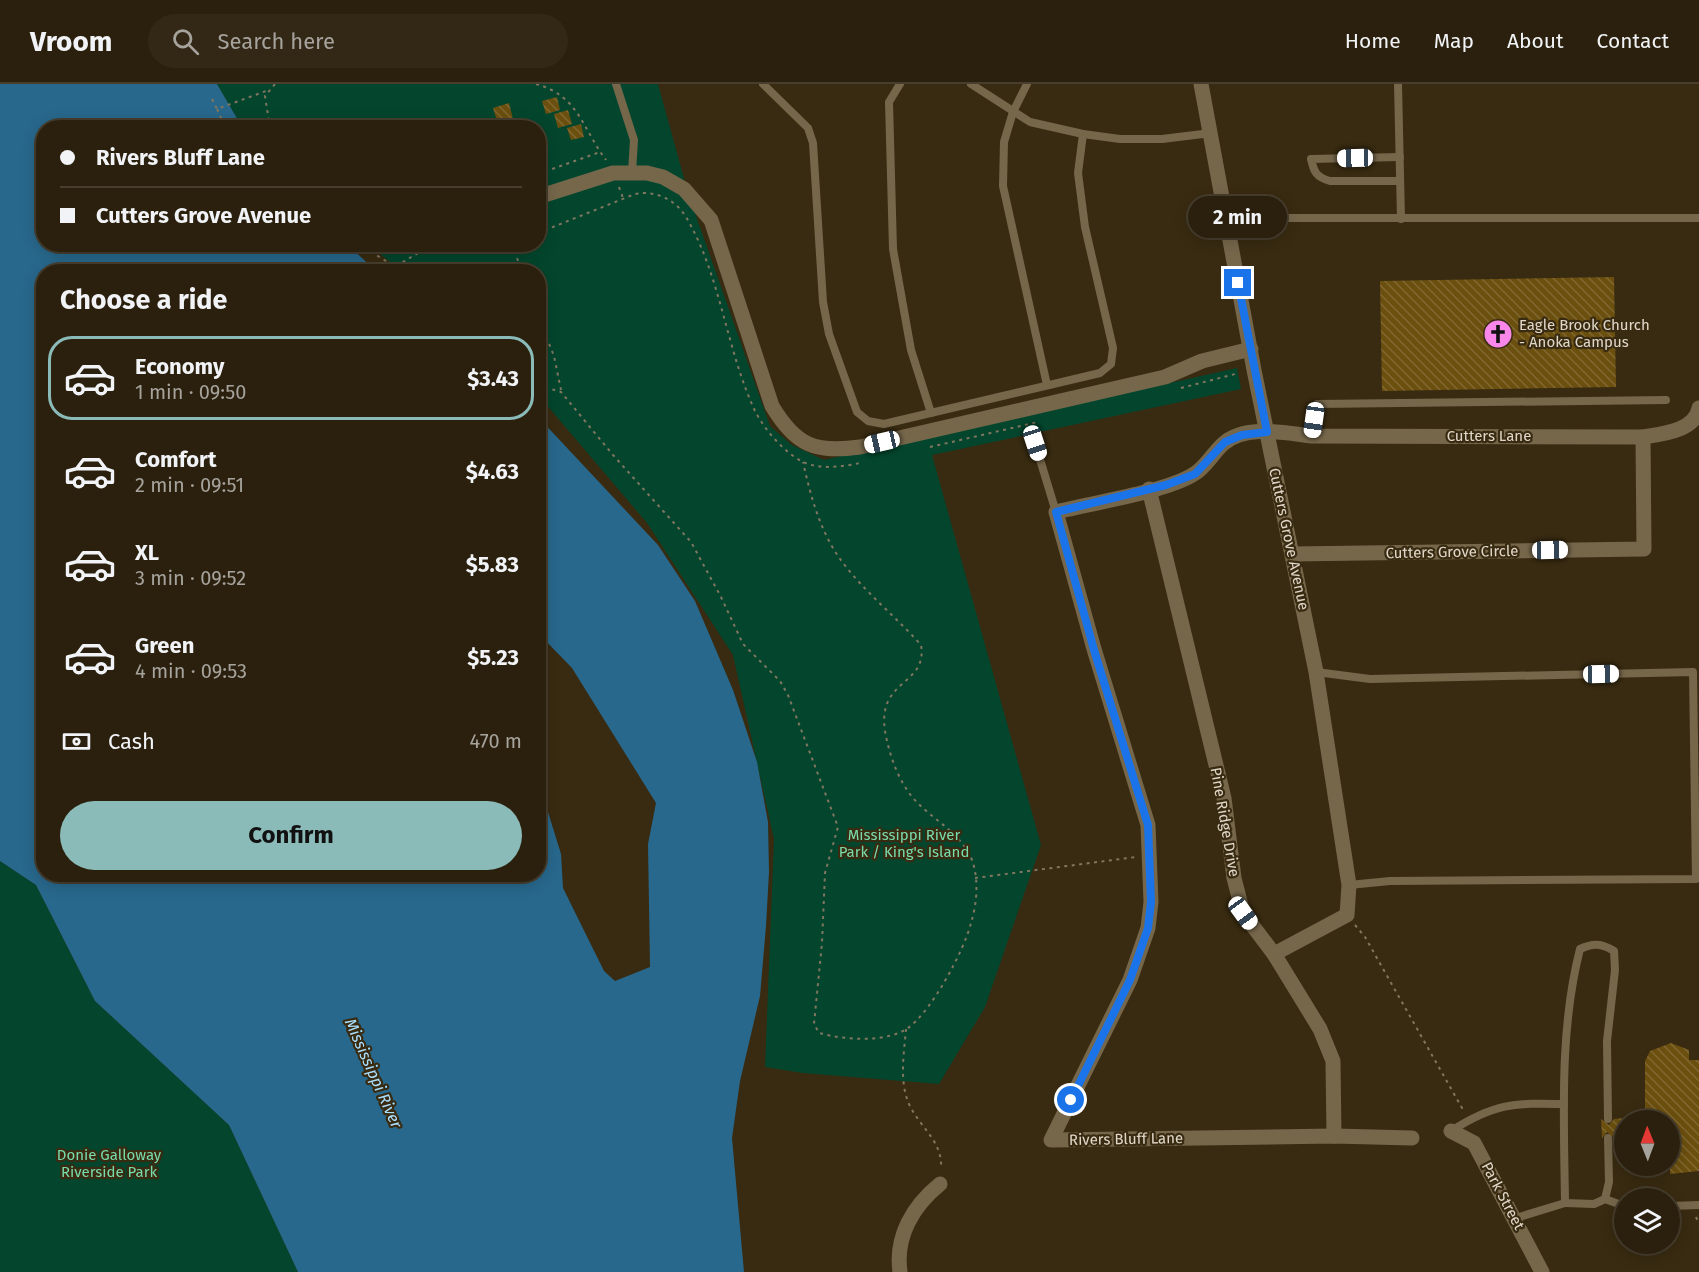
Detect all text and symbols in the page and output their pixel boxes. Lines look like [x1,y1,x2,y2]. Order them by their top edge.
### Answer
search box [148,14,568,68]
text: Vroom [30,25,112,58]
icon: search [169,25,202,58]
text: Search here [217,28,335,55]
text: Home [1345,28,1401,54]
text: Map [1434,28,1474,54]
text: About [1507,28,1564,54]
text: Contact [1597,28,1669,54]
text: Rivers Bluff Lane [96,144,265,171]
car [1337,149,1373,167]
callout: 2 min [1188,196,1288,238]
text: Cutters Grove Avenue [96,202,311,229]
text: 2 min [1213,205,1262,229]
route end [1224,269,1251,296]
text: Choose a ride [60,284,227,316]
place label: Eagle Brook Church - Anoka Campus [1519,316,1650,351]
church icon: Eagle Brook Church - Anoka Campus [1482,318,1514,350]
icon: car [63,351,117,405]
text: Economy [135,353,224,380]
text: $3.43 [467,365,519,392]
text: 1 min · 09:50 [135,380,246,404]
car [1303,401,1325,439]
car [1021,423,1049,463]
street label: Cutters Lane [1447,427,1531,445]
car [862,429,902,455]
icon: car [63,444,117,498]
text: Comfort [135,446,216,473]
text: $4.63 [466,458,519,485]
street label: Cutters Grove Avenue [1265,466,1313,612]
text: 2 min · 09:51 [135,473,244,497]
icon: car [63,537,117,591]
text: XL [135,539,159,566]
car [1532,541,1568,559]
street label: Cutters Grove Circle [1385,542,1519,562]
text: $5.83 [466,551,519,578]
text: 3 min · 09:52 [135,566,246,590]
icon: car [63,630,117,684]
text: Green [135,632,194,659]
text: $5.23 [467,644,519,671]
text: 4 min · 09:53 [135,659,247,683]
car [1583,665,1619,683]
icon: cash [60,725,93,758]
text: Cash [108,728,155,755]
text: 470 m [470,729,522,753]
street label: Pine Ridge Drive [1206,766,1244,878]
button: Confirm [60,801,522,870]
park label: Mississippi River Park / King's Island [839,826,969,861]
car [1225,893,1261,933]
water label: Mississippi River [341,1015,407,1132]
route start [1057,1086,1084,1113]
north arrow [1614,1110,1680,1176]
map controls [1614,1110,1680,1254]
street label: Rivers Bluff Lane [1069,1129,1183,1149]
park label: Donie Galloway Riverside Park [57,1146,162,1181]
street label: Park Street [1478,1159,1529,1233]
button: layers [1614,1188,1680,1254]

